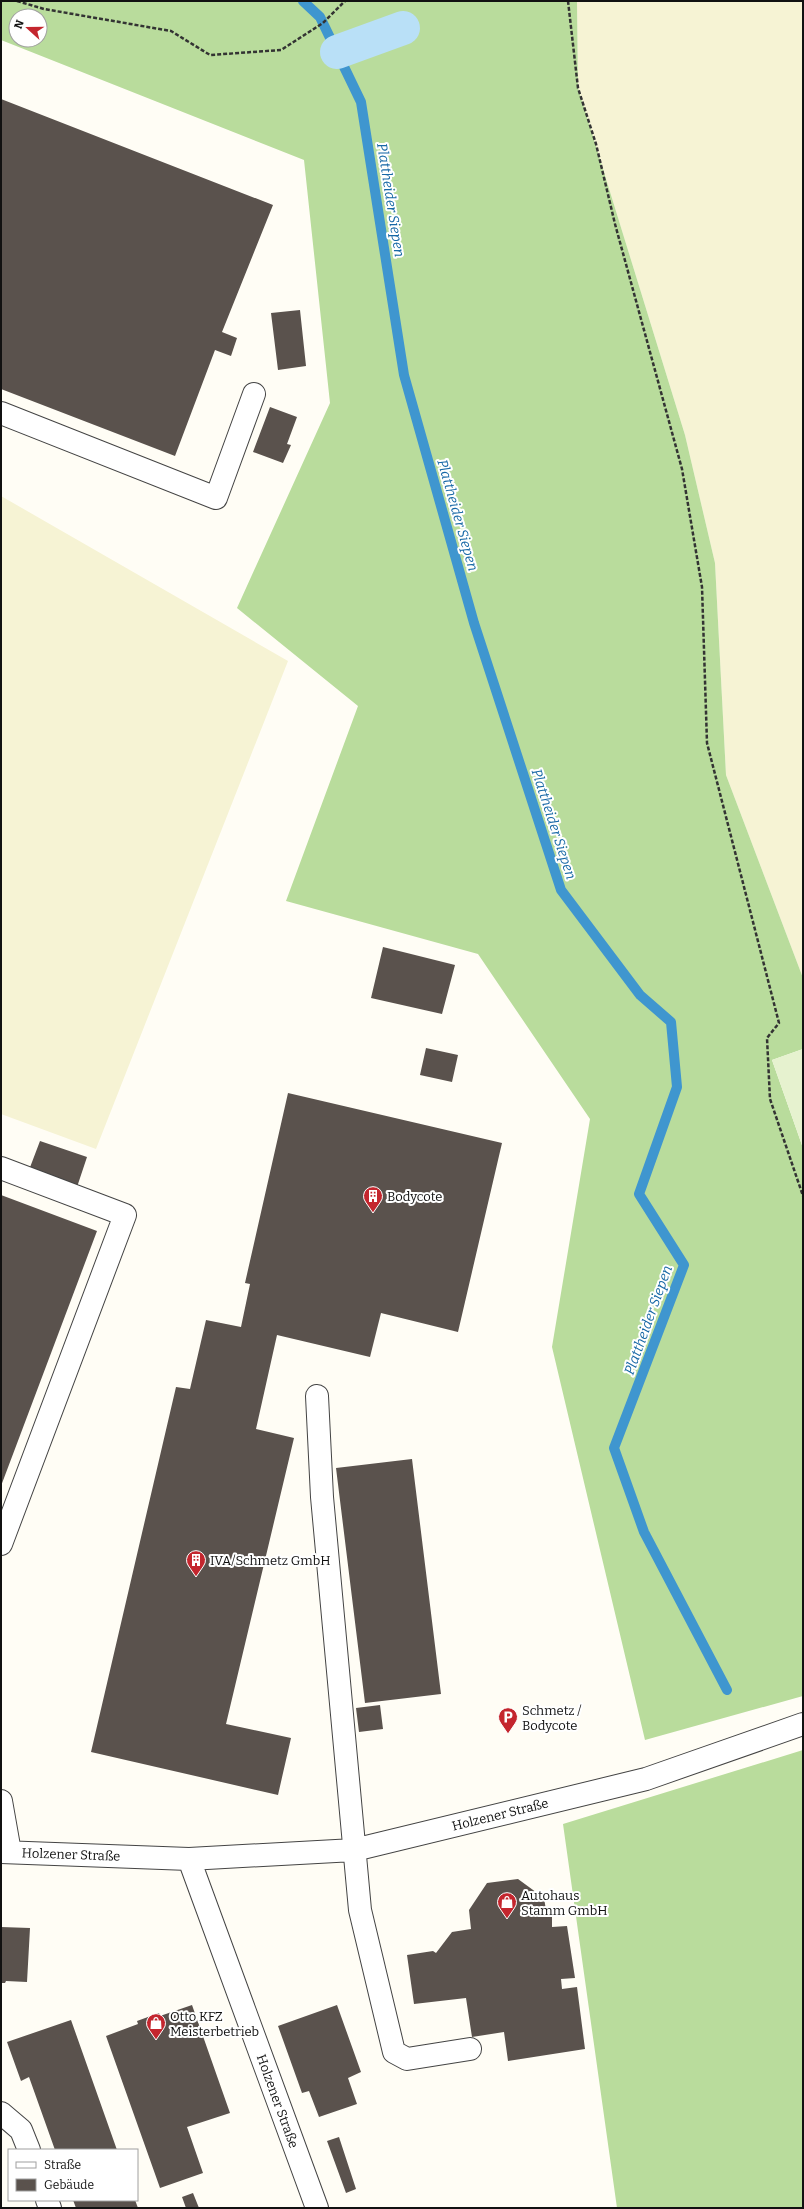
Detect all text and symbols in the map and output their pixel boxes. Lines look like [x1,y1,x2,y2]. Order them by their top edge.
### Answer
north arrow [8,8,48,48]
text: N [12,18,27,31]
water label: Plattheider Siepen [373,142,408,258]
water label: Plattheider Siepen [433,457,482,573]
water label: Plattheider Siepen [528,767,579,882]
building icon: Bodycote [362,1185,384,1213]
place label: Bodycote [387,1189,442,1204]
water label: Plattheider Siepen [621,1263,676,1377]
building icon: IVA/Schmetz GmbH [185,1549,207,1577]
place label: IVA/Schmetz GmbH [210,1553,331,1568]
place label: Schmetz / Bodycote [522,1703,582,1733]
parking icon: Schmetz / Bodycote [497,1706,519,1734]
street label: Holzener Straße [450,1795,550,1834]
street label: Holzener Straße [21,1845,121,1864]
place label: Autohaus Stamm GmbH [521,1888,608,1918]
shop icon: Autohaus Stamm GmbH [496,1891,518,1919]
place label: Otto KFZ Meisterbetrieb [170,2009,259,2039]
shop icon: Otto KFZ Meisterbetrieb [145,2012,167,2040]
street label: Holzener Straße [254,2052,301,2150]
legend [8,2149,138,2201]
text: Straße [44,2158,81,2172]
text: Gebäude [44,2178,94,2192]

